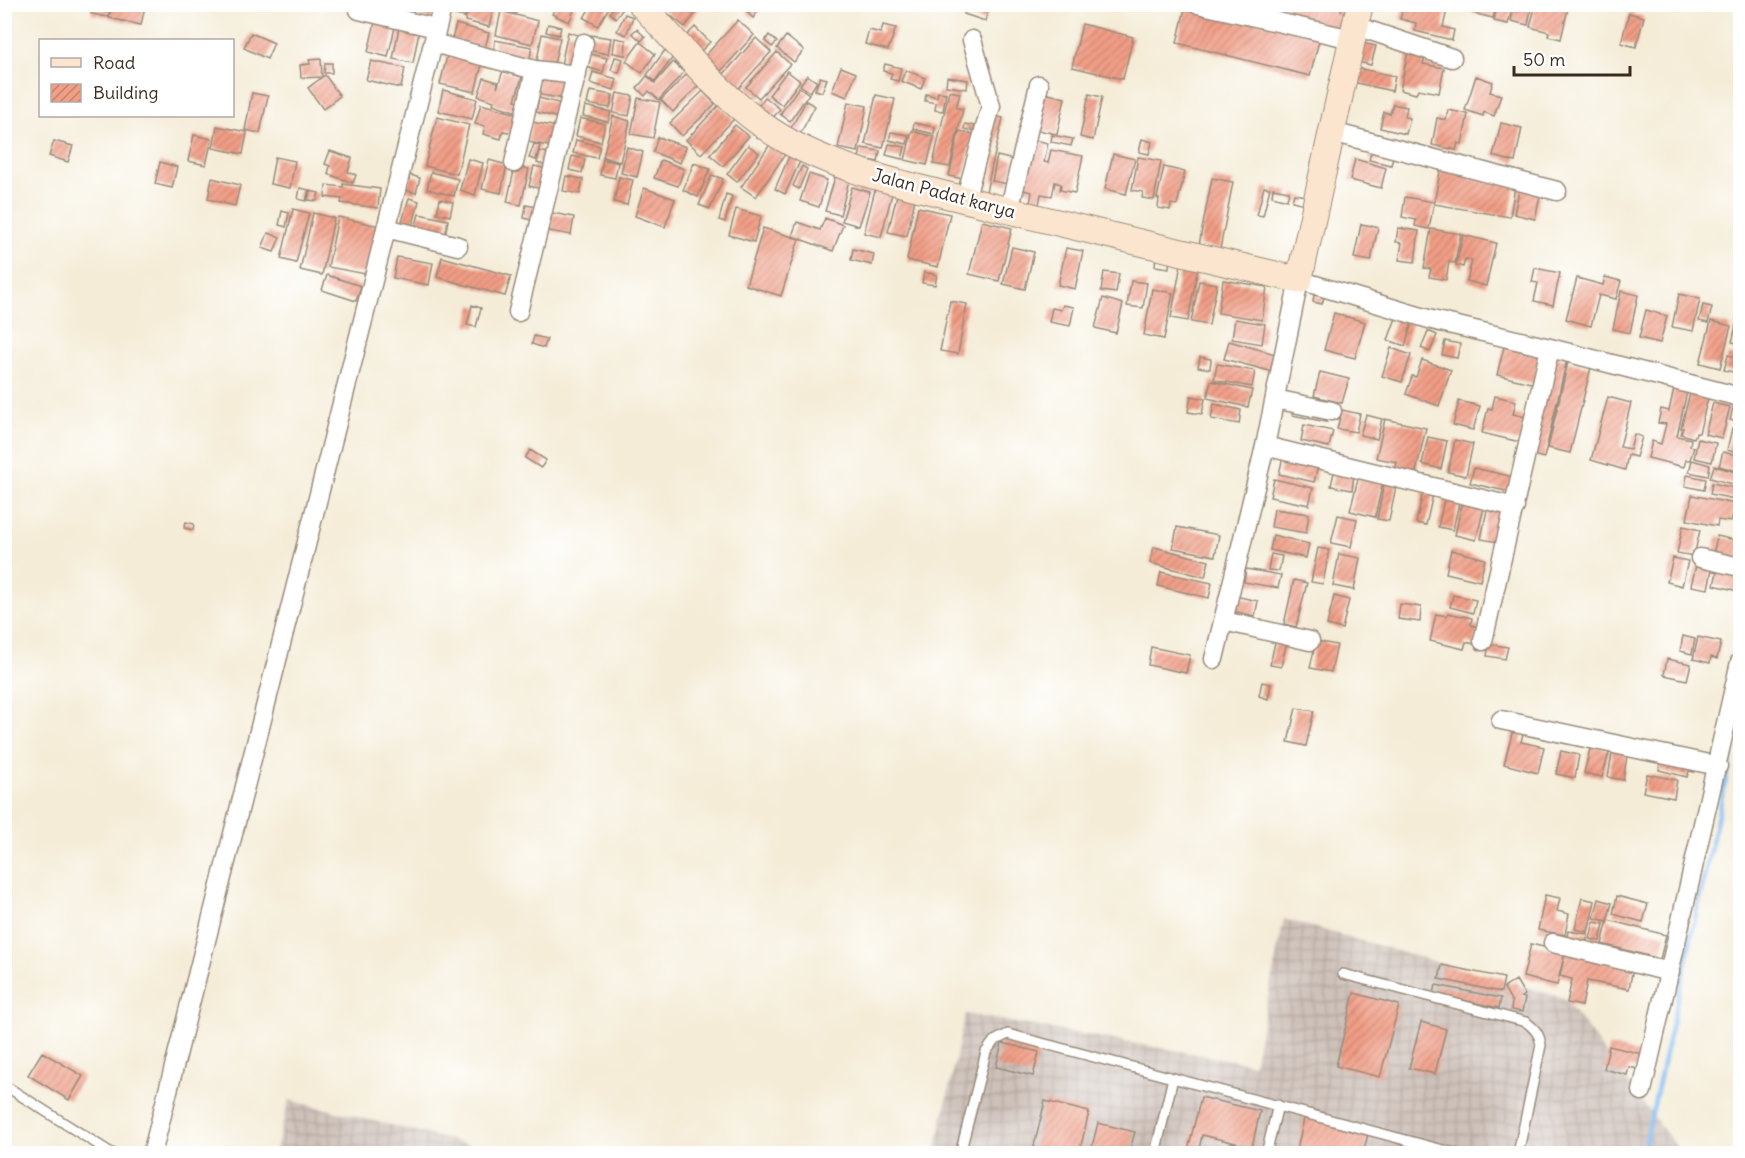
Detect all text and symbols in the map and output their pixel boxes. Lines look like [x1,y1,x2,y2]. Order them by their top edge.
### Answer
legend [39,39,234,117]
scale bar [1514,39,1630,77]
text: 50 m [1523,48,1565,71]
text: Road [93,51,136,74]
text: Building [93,81,158,104]
street label: Jalan Padat karya [870,163,1018,223]

